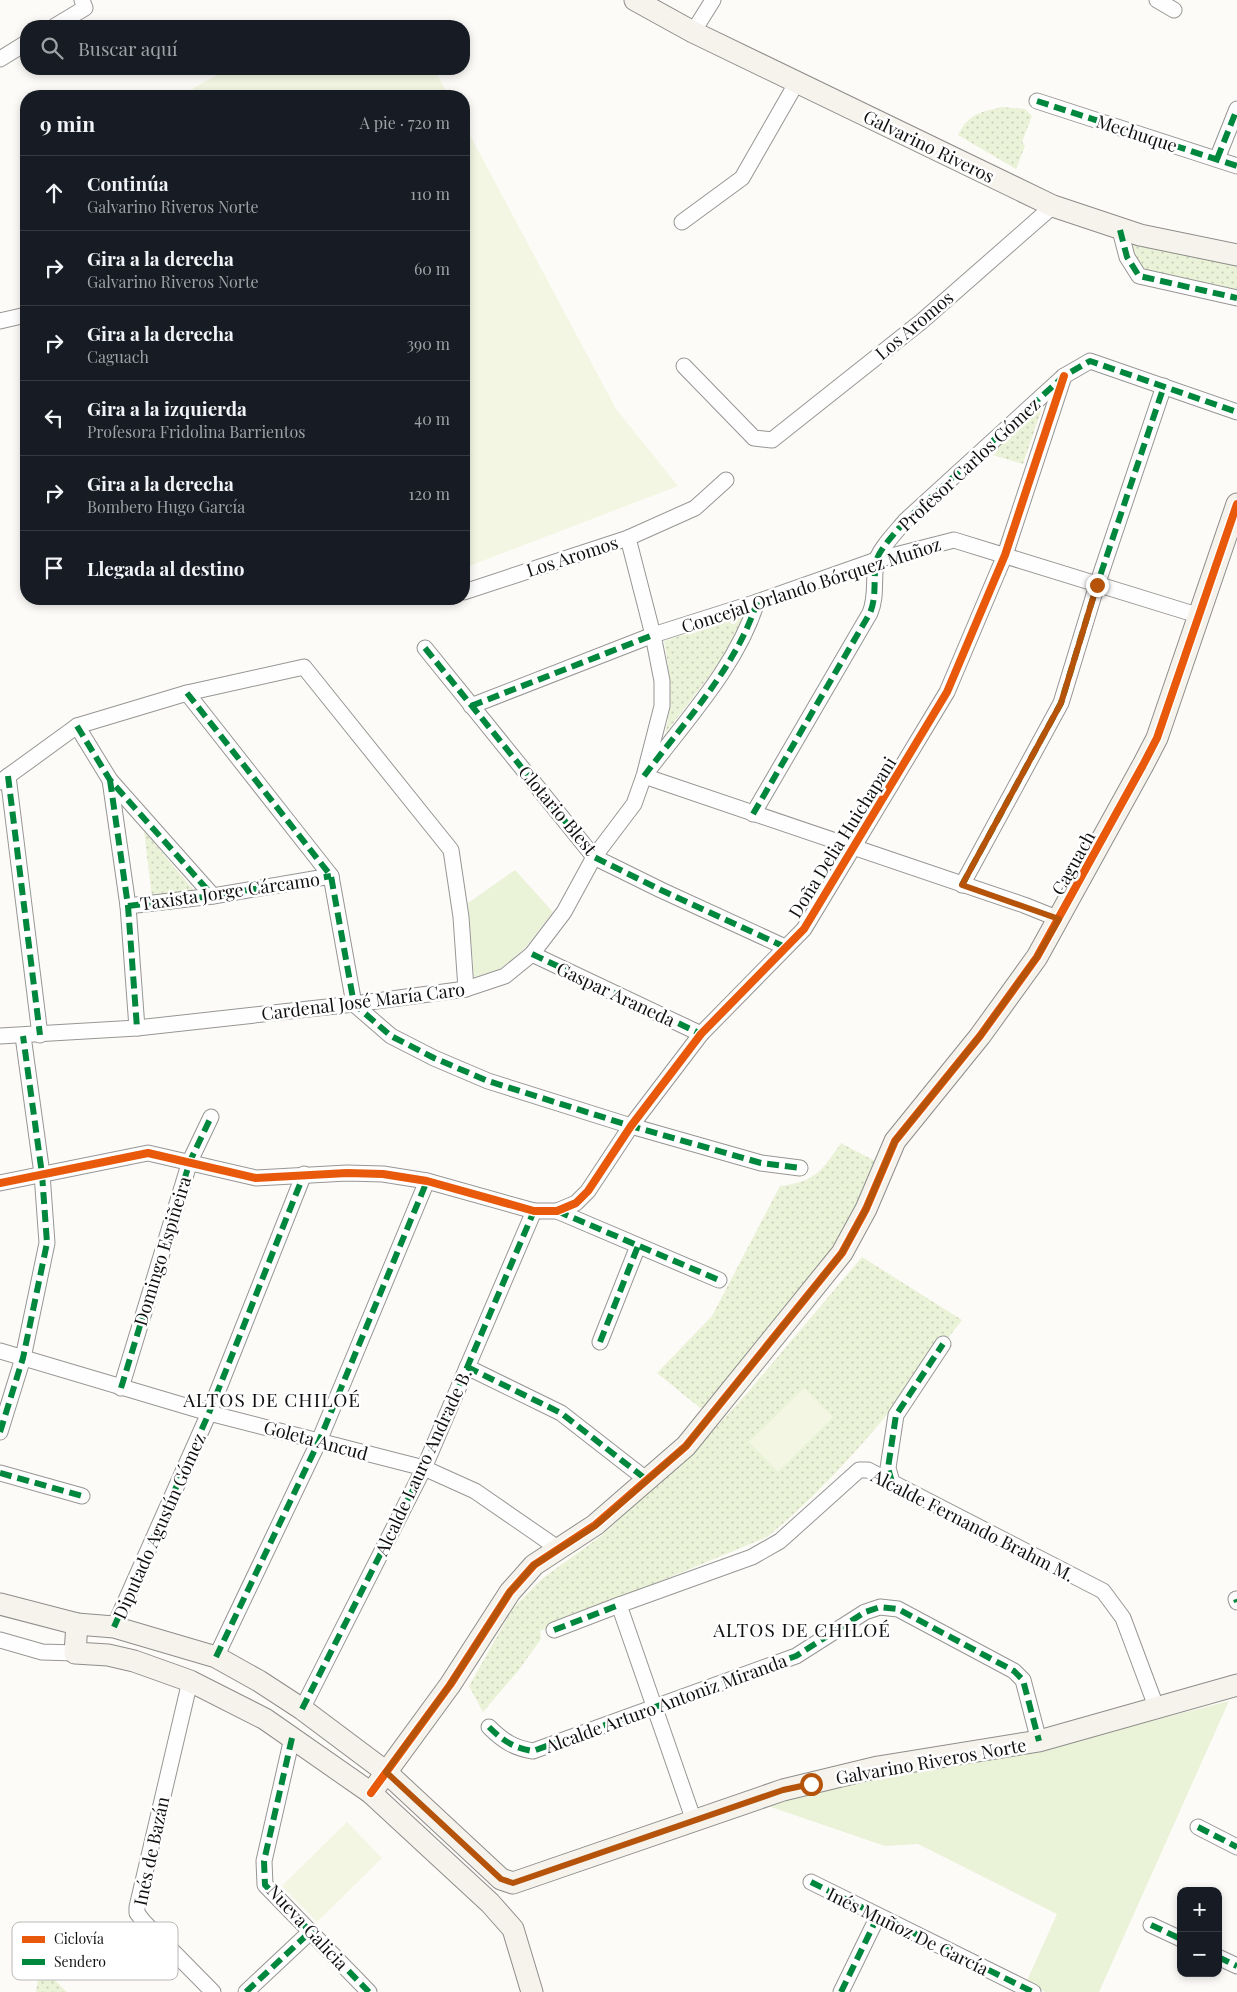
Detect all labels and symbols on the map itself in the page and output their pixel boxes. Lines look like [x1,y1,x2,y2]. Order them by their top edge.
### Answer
street label: Galvarino Riveros [859,104,999,188]
street label: Mechuque [1093,109,1181,157]
street label: Los Aromos [870,285,958,365]
street label: Profesor Carlos Gómez [893,392,1045,536]
street label: Los Aromos [523,530,621,582]
street label: Concejal Orlando Bórquez Muñoz [678,532,944,638]
route end [1086,574,1109,597]
street label: Doña Delia Huichapani [783,752,901,922]
street label: Clotario Blest [514,760,603,860]
street label: Caguach [1046,826,1101,899]
street label: Taxista Jorge Cárcamo [139,866,321,915]
street label: Gaspar Araneda [553,956,679,1032]
street label: Cardenal José María Caro [260,977,466,1025]
street label: Domingo Espiñeira [128,1173,196,1329]
street label: Alcalde Lauro Andrade B. [369,1365,477,1560]
district label: ALTOS DE CHILOÉ [182,1386,361,1412]
street label: Goleta Ancud [261,1415,371,1466]
street label: Diputado Agustín Gómez [107,1429,211,1623]
street label: Alcalde Fernando Brahm M. [867,1463,1079,1587]
district label: ALTOS DE CHILOÉ [712,1616,891,1642]
street label: Alcalde Arturo Antoniz Miranda [541,1648,790,1758]
street label: Galvarino Riveros Norte [834,1732,1028,1790]
route start [800,1773,823,1796]
street label: Inés de Bazán [128,1794,174,1908]
street label: Nueva Galicia [262,1879,354,1975]
street label: Inés Muñoz De García [823,1881,993,1981]
legend [12,1922,178,1980]
text: Ciclovía [54,1929,104,1948]
text: Sendero [54,1952,106,1971]

